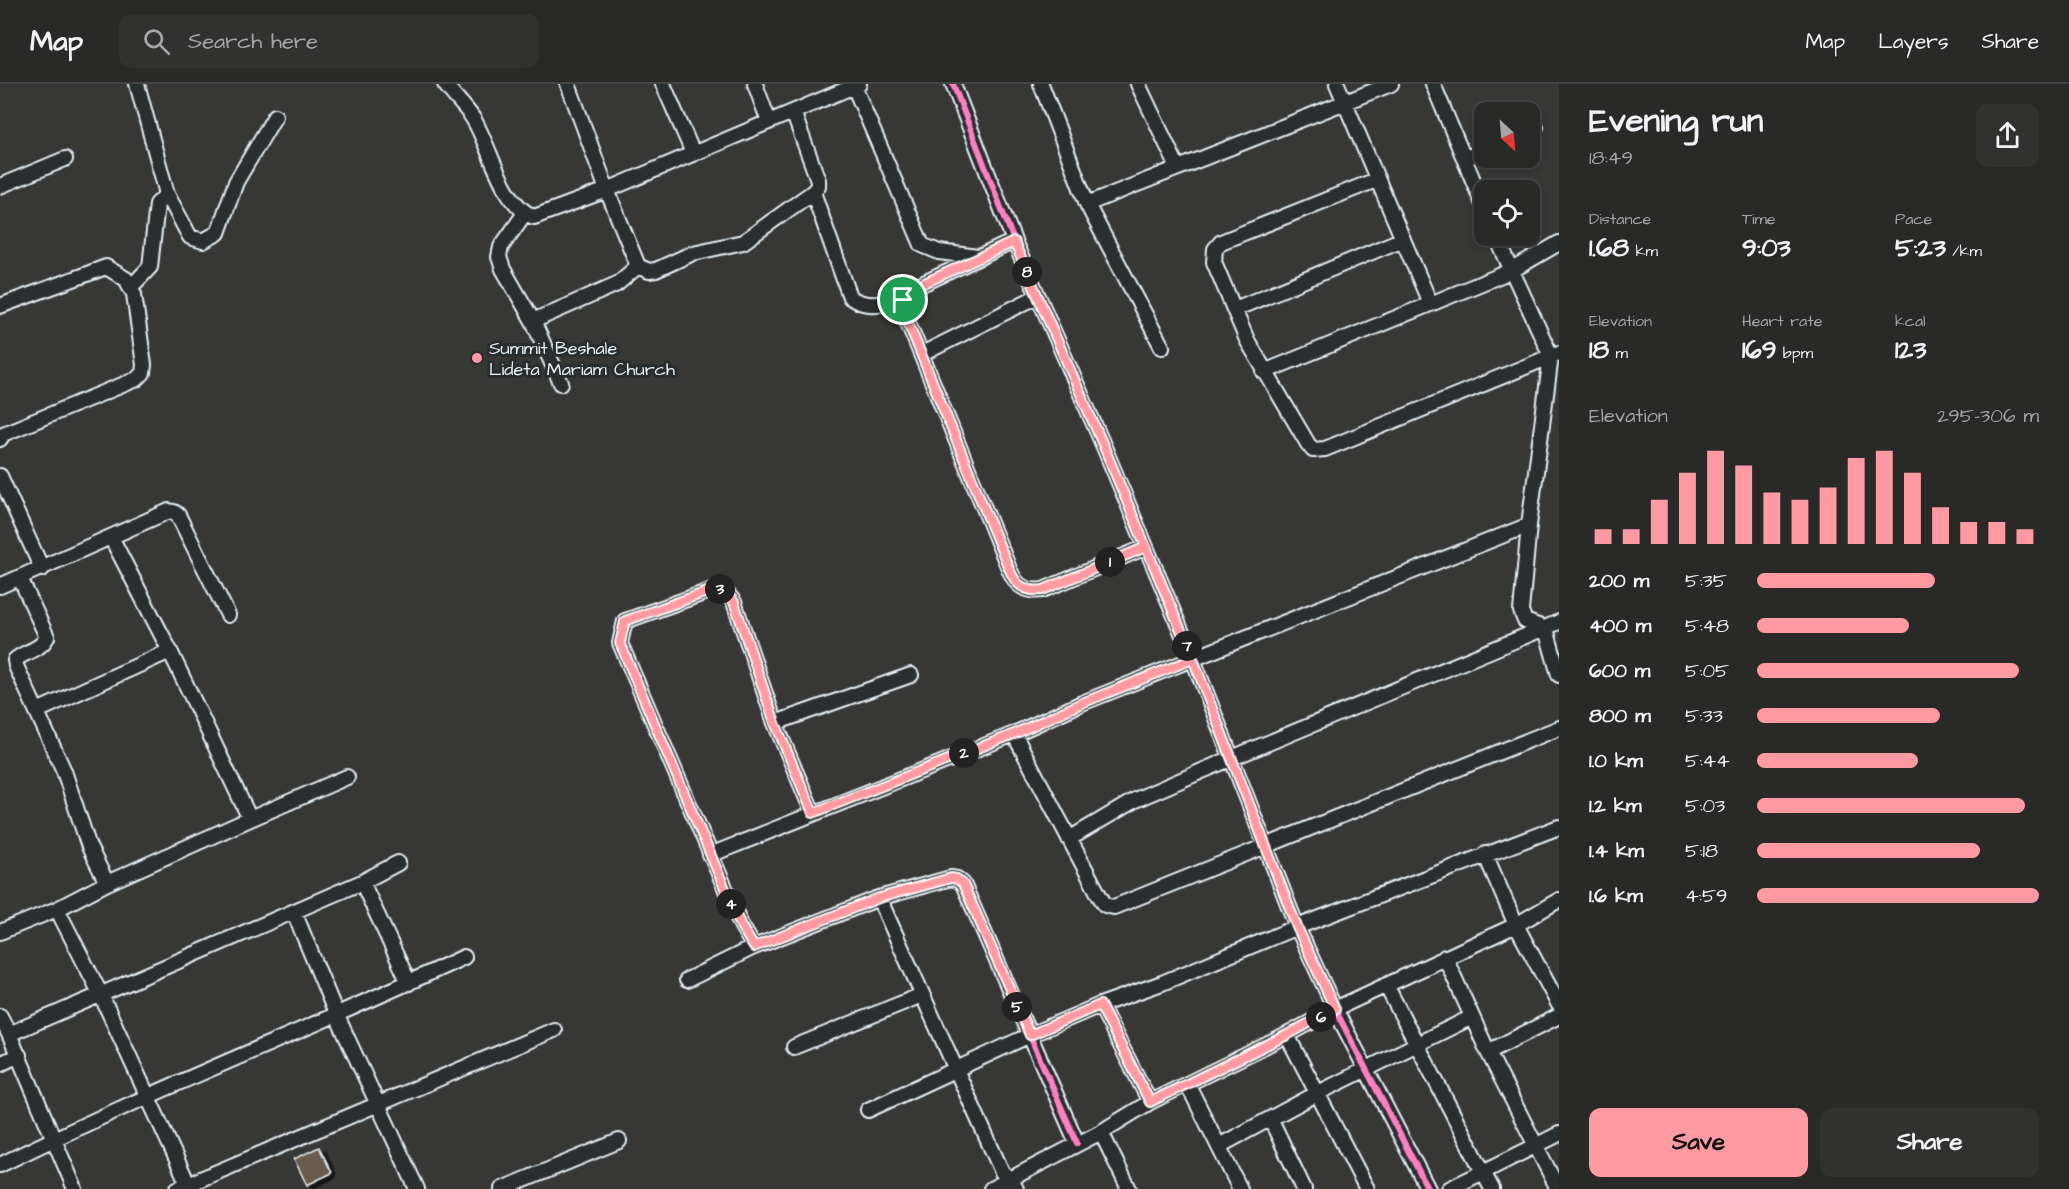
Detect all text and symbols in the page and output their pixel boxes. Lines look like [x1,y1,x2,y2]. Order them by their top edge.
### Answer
search box [119,14,539,68]
text: Map [30,22,83,61]
icon: search [140,25,173,58]
text: Search here [188,26,318,57]
text: Map [1805,27,1845,56]
text: Layers [1878,27,1948,56]
text: Share [1981,27,2039,56]
text: Evening run [1589,98,1763,144]
north arrow [1474,102,1540,168]
map controls [1474,102,1540,246]
button: share [1976,104,2039,167]
text: 18:49 [1589,144,1633,172]
button: locate [1474,180,1540,246]
text: Distance [1589,208,1651,230]
text: Time [1742,208,1776,230]
text: Pace [1895,208,1932,230]
text: 1.68 [1589,230,1629,266]
text: 9:03 [1742,230,1791,266]
text: 5:23 [1895,230,1946,266]
text: km [1629,240,1658,262]
text: /km [1946,240,1982,262]
pin: 8 [1012,257,1042,287]
text: 8 [1022,261,1032,283]
pin [877,274,928,325]
icon: arrive [886,283,919,316]
text: Elevation [1589,310,1652,332]
text: Heart rate [1742,310,1822,332]
text: kcal [1895,310,1926,332]
text: 18 [1589,332,1609,368]
text: 169 [1742,332,1776,368]
text: 123 [1895,332,1926,368]
place label: Summit Beshale Lideta Mariam Church [489,336,675,382]
text: m [1609,342,1628,364]
text: bpm [1776,342,1813,364]
marker: Summit Beshale Lideta Mariam Church [470,351,484,365]
text: Elevation [1589,402,1668,430]
text: 295–306 m [1937,402,2039,430]
pin: 1 [1095,547,1125,577]
text: 1 [1109,551,1111,573]
text: 200 m [1589,567,1649,595]
text: 5:35 [1685,567,1727,595]
pin: 3 [705,574,735,604]
text: 3 [716,578,724,600]
text: 400 m [1589,612,1651,640]
text: 5:48 [1685,612,1729,640]
pin: 7 [1172,631,1202,661]
text: 7 [1182,635,1192,657]
text: 600 m [1589,657,1650,685]
text: 5:05 [1685,657,1729,685]
text: 800 m [1589,702,1651,730]
text: 5:33 [1685,702,1723,730]
pin: 2 [949,738,979,768]
text: 2 [959,742,969,764]
text: 1.0 km [1589,747,1643,775]
text: 5:44 [1685,747,1730,775]
text: 1.2 km [1589,792,1642,820]
text: 5:03 [1685,792,1725,820]
text: 1.4 km [1589,837,1644,865]
text: 5:18 [1685,837,1718,865]
text: 1.6 km [1589,882,1643,910]
text: 4:59 [1685,882,1728,910]
pin: 4 [716,889,746,919]
text: 4 [726,893,736,915]
pin: 5 [1002,992,1032,1022]
text: 5 [1011,996,1023,1018]
pin: 6 [1306,1002,1336,1032]
text: 6 [1316,1006,1326,1028]
button: Save [1589,1108,1808,1177]
button: Share [1820,1108,2039,1177]

